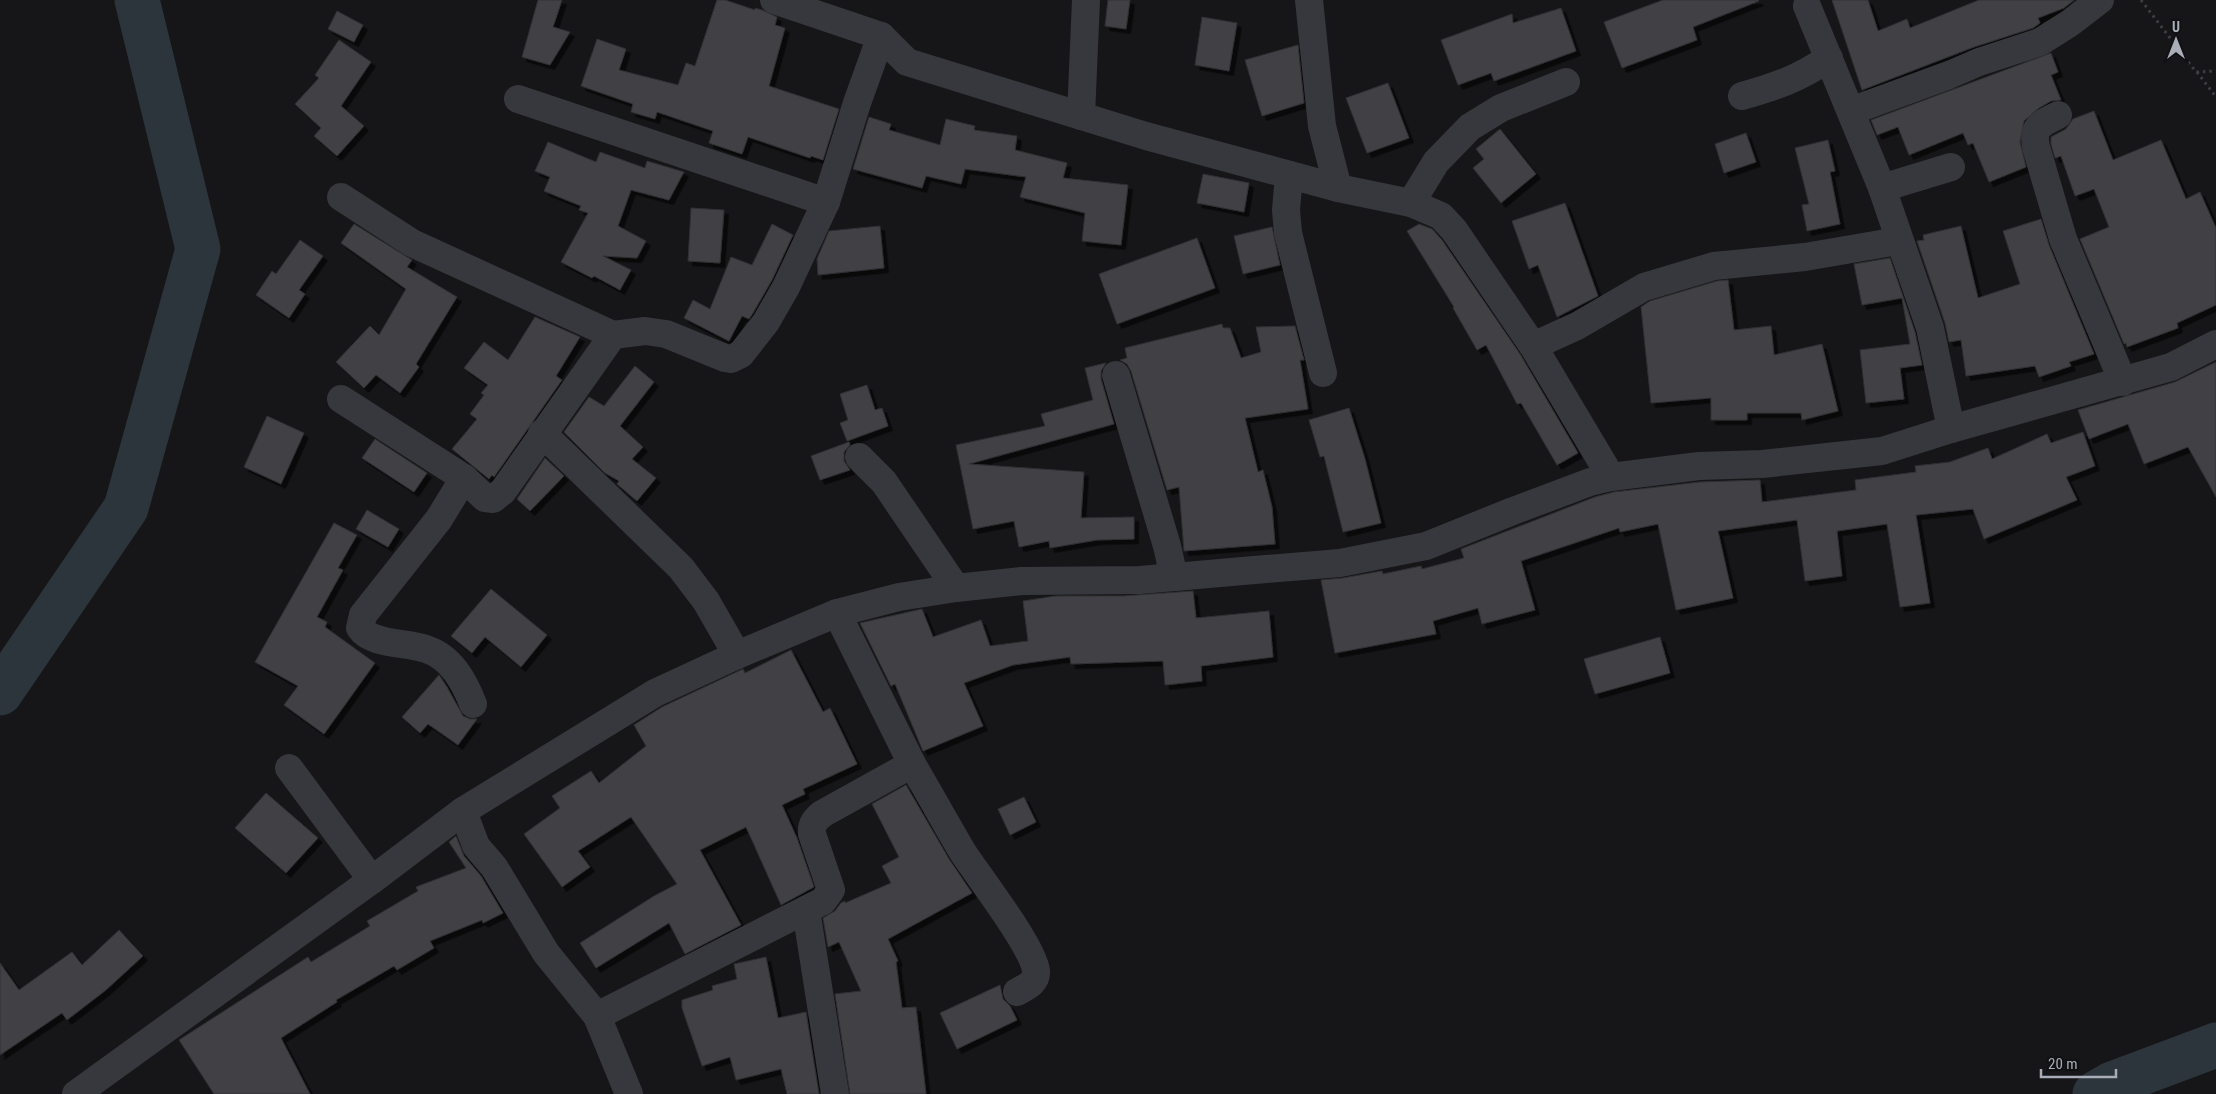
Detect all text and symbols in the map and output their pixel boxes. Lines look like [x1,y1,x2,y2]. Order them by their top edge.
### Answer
north arrow [2151,15,2201,65]
text: U [2172,19,2180,35]
scale bar [2041,1046,2116,1078]
text: 20 m [2048,1055,2078,1073]

